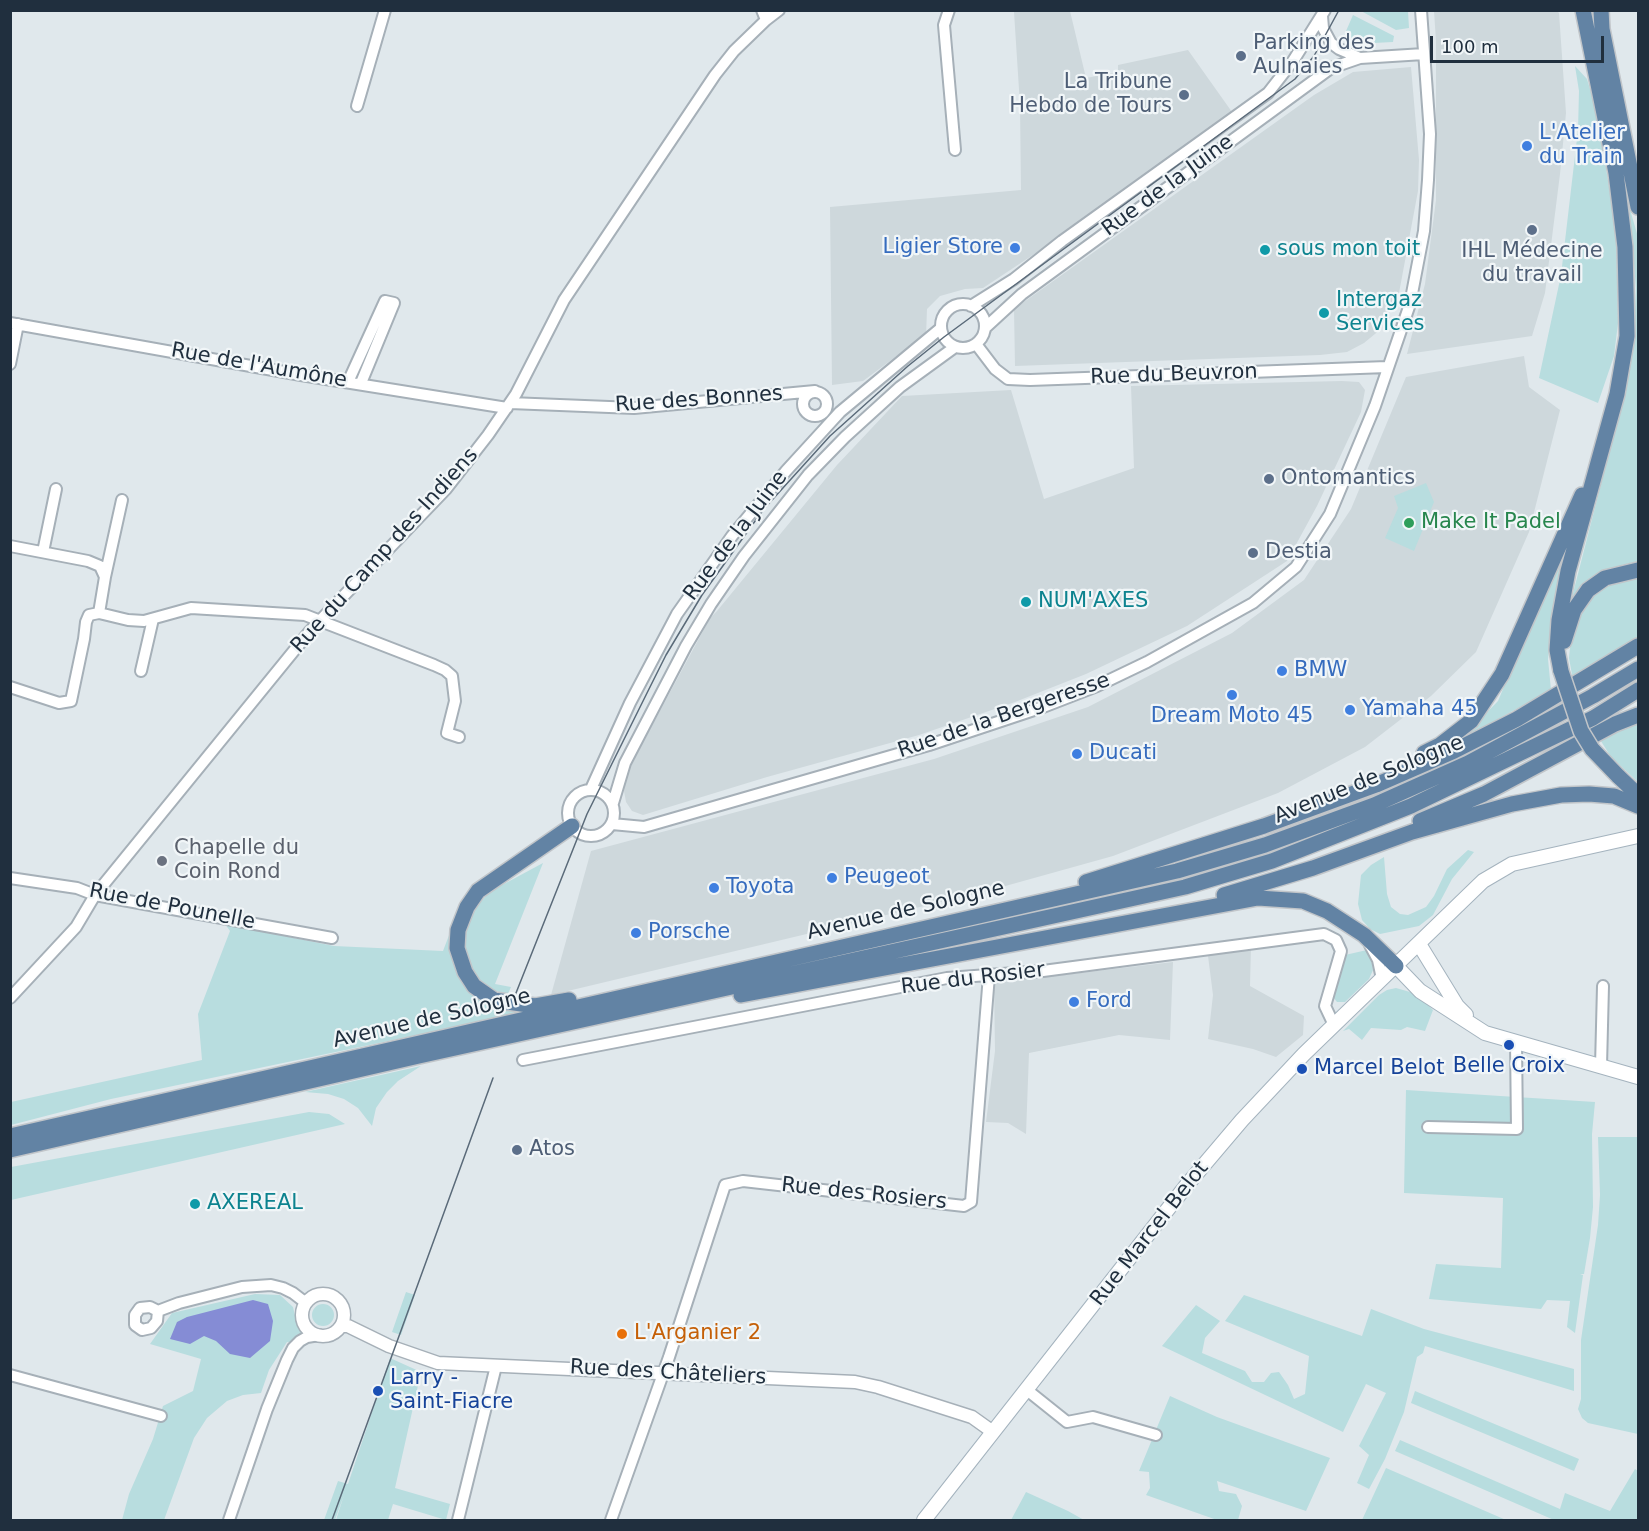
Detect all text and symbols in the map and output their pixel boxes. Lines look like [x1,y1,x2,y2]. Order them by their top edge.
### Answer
scale bar [1433,24,1607,62]
place label: Parking des Aulnaies [1253,31,1375,81]
text: 100 m [1441,36,1499,57]
marker: Parking des Aulnaies [1234,49,1248,63]
place label: La Tribune Hebdo de Tours [1009,70,1172,120]
marker: La Tribune Hebdo de Tours [1177,88,1191,102]
place label: L'Atelier du Train [1539,121,1625,171]
street label: Rue de la Juine [1097,130,1239,242]
marker: L'Atelier du Train [1520,139,1534,153]
marker: IHL Médecine du travail [1525,223,1539,237]
place label: Ligier Store [883,235,1003,261]
place label: sous mon toit [1277,237,1420,263]
place label: IHL Médecine du travail [1461,239,1603,289]
marker: Ligier Store [1008,241,1022,255]
marker: sous mon toit [1258,243,1272,257]
place label: Intergaz Services [1336,288,1425,338]
marker: Intergaz Services [1317,306,1331,320]
street label: Rue de l'Aumône [169,338,349,394]
street label: Rue du Beuvron [1090,359,1258,391]
street label: Rue des Bonnes [614,382,784,418]
street label: Rue du Camp des Indiens [286,443,484,659]
street label: Rue de la Juine [679,466,793,606]
place label: Ontomantics [1281,466,1415,492]
marker: Ontomantics [1262,472,1276,486]
place label: Make It Padel [1421,510,1561,536]
marker: Make It Padel [1402,516,1416,530]
place label: Destia [1265,540,1332,566]
marker: Destia [1246,546,1260,560]
place label: NUM'AXES [1038,589,1148,615]
marker: NUM'AXES [1019,595,1033,609]
place label: BMW [1294,658,1347,684]
marker: BMW [1275,664,1289,678]
street label: Rue de la Bergeresse [895,668,1113,764]
marker: Dream Moto 45 [1225,688,1239,702]
place label: Yamaha 45 [1362,697,1478,723]
marker: Yamaha 45 [1343,703,1357,717]
place label: Dream Moto 45 [1151,704,1313,730]
street label: Avenue de Sologne [1271,730,1467,830]
place label: Ducati [1089,741,1157,767]
marker: Ducati [1070,747,1084,761]
place label: Chapelle du Coin Rond [174,836,299,886]
marker: Chapelle du Coin Rond [155,854,169,868]
place label: Peugeot [844,865,929,891]
marker: Peugeot [825,871,839,885]
place label: Toyota [726,875,794,901]
street label: Avenue de Sologne [805,876,1007,946]
street label: Rue de Pounelle [87,879,257,935]
marker: Toyota [707,881,721,895]
place label: Porsche [648,920,730,946]
marker: Porsche [629,926,643,940]
street label: Rue du Rosier [900,958,1046,1000]
street label: Avenue de Sologne [331,984,533,1054]
place label: Ford [1086,989,1132,1015]
marker: Ford [1067,995,1081,1009]
marker: Belle Croix [1502,1038,1516,1052]
place label: Belle Croix [1453,1054,1565,1080]
place label: Marcel Belot [1314,1056,1444,1082]
marker: Marcel Belot [1295,1062,1309,1076]
place label: Atos [529,1137,575,1163]
marker: Atos [510,1143,524,1157]
street label: Rue Marcel Belot [1086,1157,1214,1311]
street label: Rue des Rosiers [780,1173,948,1215]
place label: AXEREAL [207,1191,303,1217]
marker: AXEREAL [188,1197,202,1211]
place label: L'Arganier 2 [634,1321,761,1347]
marker: L'Arganier 2 [615,1327,629,1341]
street label: Rue des Châteliers [569,1355,767,1391]
place label: Larry - Saint-Fiacre [390,1366,513,1416]
marker: Larry - Saint-Fiacre [371,1384,385,1398]

